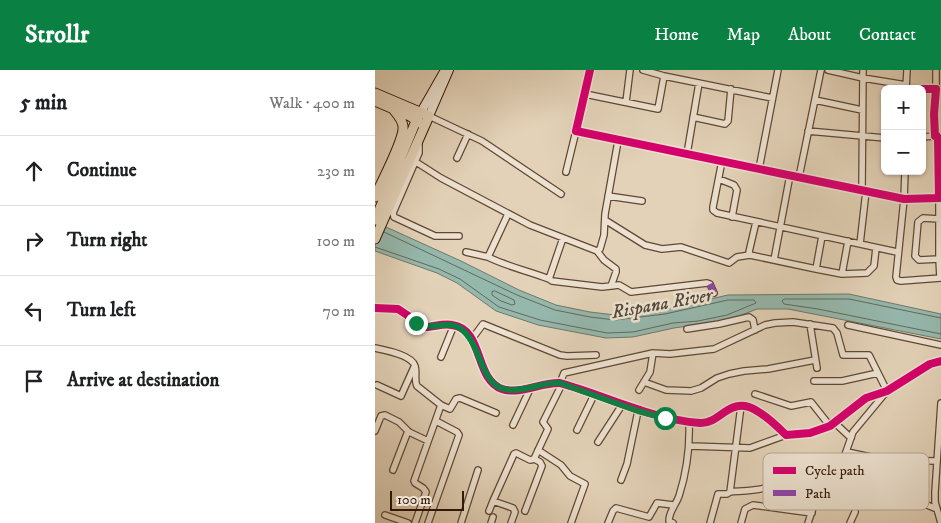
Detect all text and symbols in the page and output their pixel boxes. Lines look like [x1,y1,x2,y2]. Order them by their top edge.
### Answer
text: Strollr [25,20,89,50]
text: Home [654,24,699,46]
text: Map [727,24,760,46]
text: About [788,24,831,46]
text: Contact [859,24,916,46]
map controls [881,85,926,175]
button: + [881,85,926,130]
text: 5 min [20,90,67,116]
text: Walk · 400 m [269,93,355,113]
button: − [881,130,926,175]
icon: ahead [20,157,48,185]
text: Continue [67,159,137,182]
text: 230 m [317,161,355,181]
icon: right [20,227,48,255]
text: Turn right [67,229,147,252]
text: 100 m [317,231,355,251]
water label: Rispana River [609,283,716,325]
icon: left [20,297,48,325]
text: Turn left [67,299,136,322]
text: 70 m [323,301,355,321]
route end [405,312,428,335]
icon: arrive [20,367,48,395]
text: Arrive at destination [67,369,219,392]
route start [654,407,677,430]
legend [763,453,929,510]
text: Cycle path [805,462,865,480]
text: Path [805,485,832,503]
scale bar [390,488,464,511]
text: 100 m [397,491,431,509]

